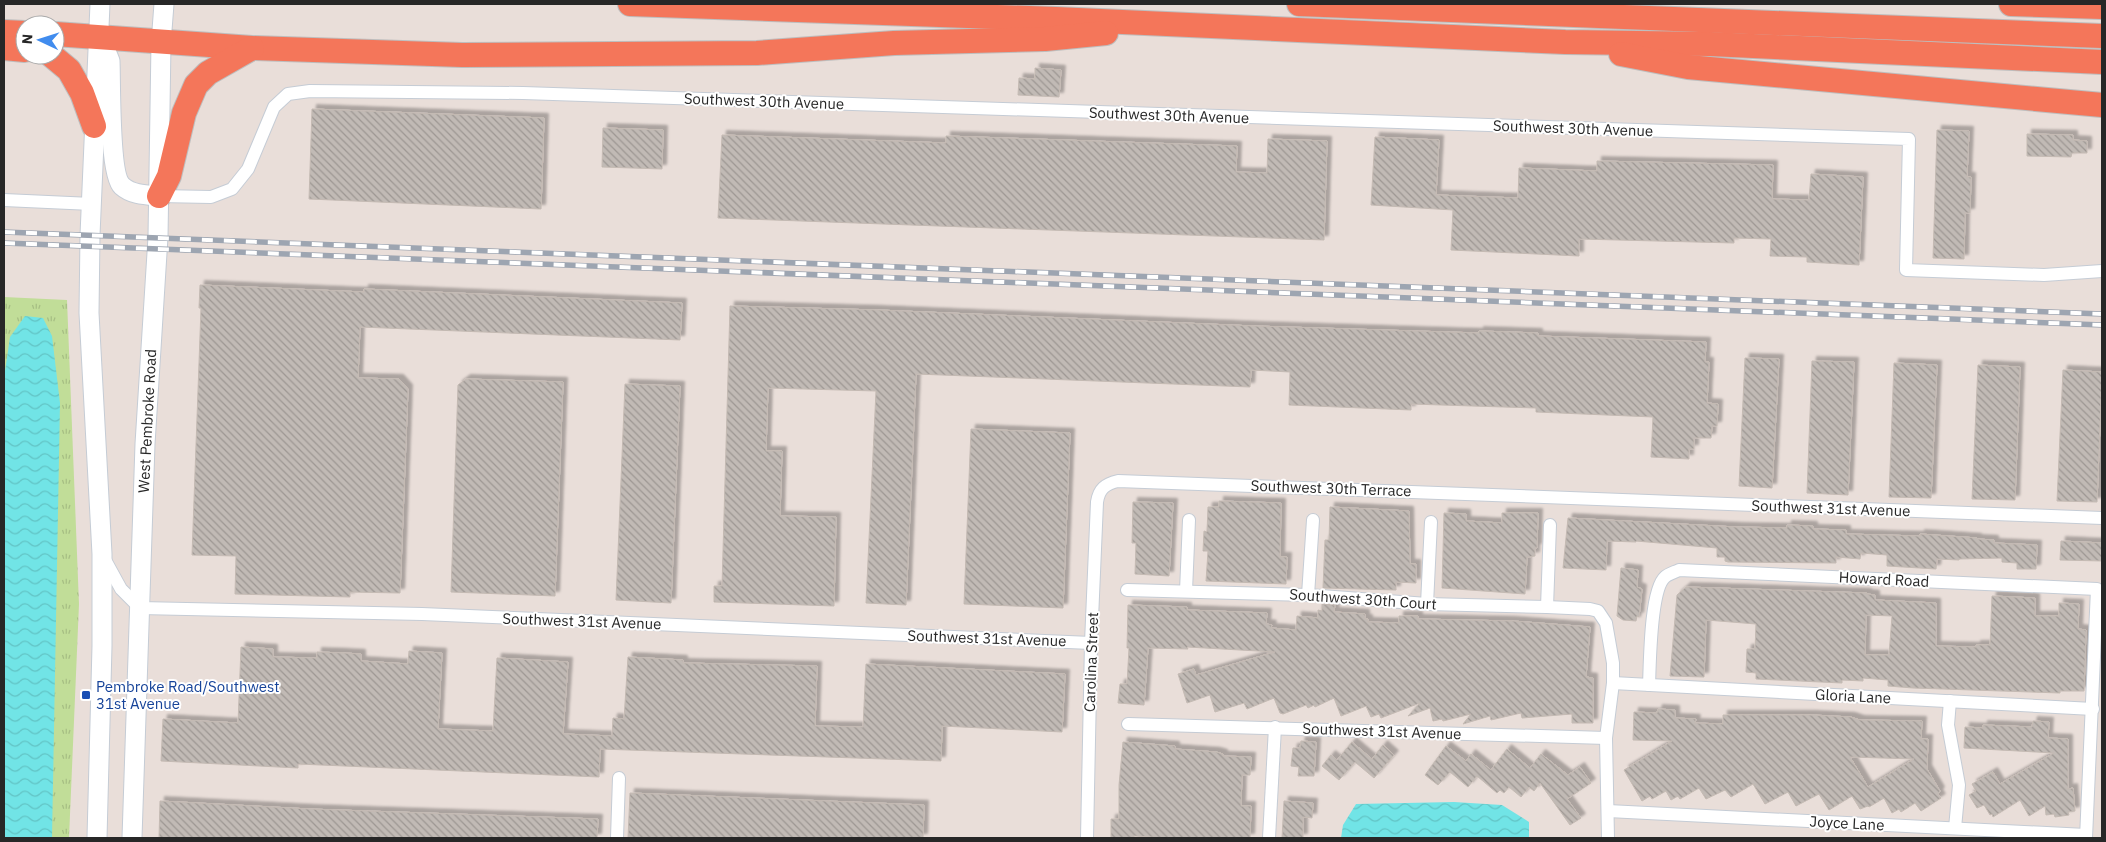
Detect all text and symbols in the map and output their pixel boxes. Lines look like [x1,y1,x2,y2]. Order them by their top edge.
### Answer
north arrow [15,15,65,65]
text: N [18,33,36,45]
street label: Southwest 30th Avenue [683,89,845,113]
street label: Southwest 30th Avenue [1088,103,1250,127]
street label: Southwest 30th Avenue [1492,116,1654,140]
street label: West Pembroke Road [134,349,160,493]
street label: Southwest 30th Terrace [1250,476,1412,500]
street label: Southwest 31st Avenue [1751,496,1911,520]
street label: Howard Road [1838,567,1930,591]
street label: Southwest 30th Court [1289,584,1437,614]
street label: Southwest 31st Avenue [502,609,662,633]
street label: Carolina Street [1080,612,1102,712]
street label: Southwest 31st Avenue [907,626,1067,650]
place label: Pembroke Road/Southwest 31st Avenue [96,677,280,713]
street label: Gloria Lane [1815,685,1891,707]
marker: Pembroke Road/Southwest 31st Avenue [80,689,92,701]
street label: Southwest 31st Avenue [1302,719,1462,743]
street label: Joyce Lane [1809,812,1885,834]

